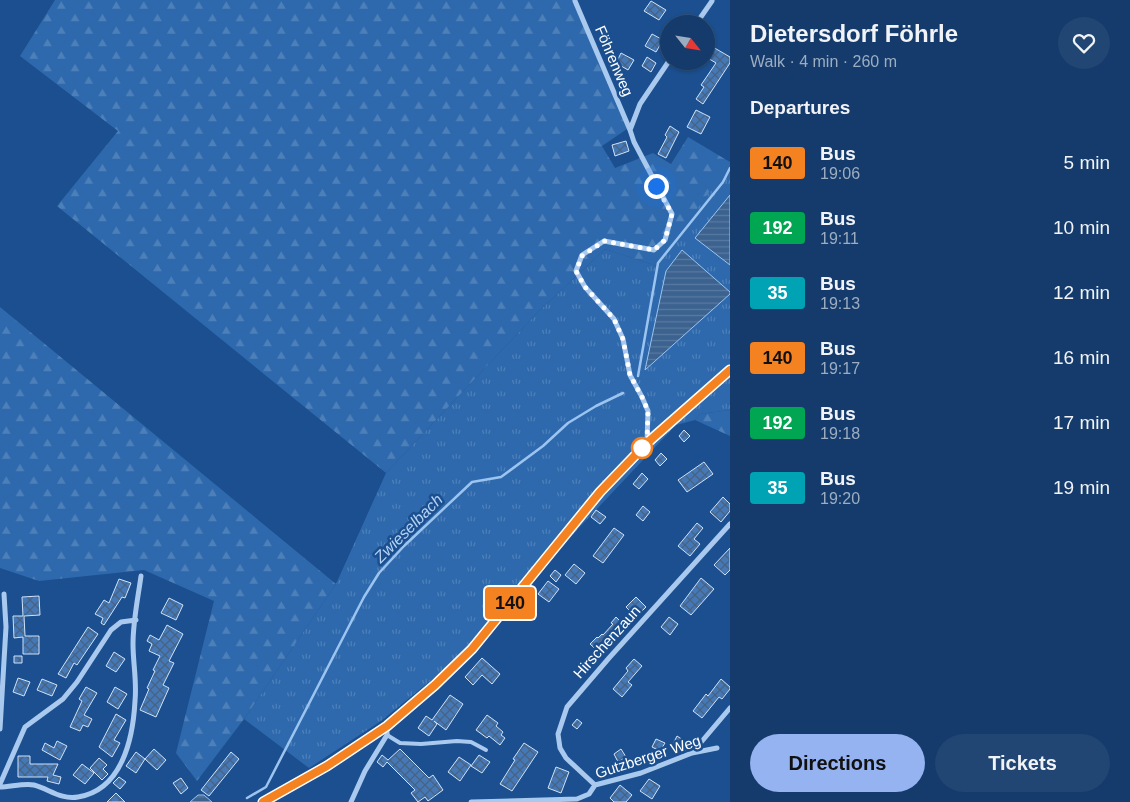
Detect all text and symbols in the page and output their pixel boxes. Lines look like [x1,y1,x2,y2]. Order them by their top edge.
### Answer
north arrow [660,15,715,70]
map controls [660,15,715,70]
button: heart [1058,17,1110,69]
text: Dietersdorf Föhrle [750,20,958,47]
street label: Föhrenweg [592,23,637,99]
text: Walk · 4 min · 260 m [750,53,897,70]
text: Departures [750,97,850,118]
text: Bus [820,143,856,164]
text: 5 min [1064,152,1110,173]
text: 140 [762,153,793,173]
text: 19:06 [820,165,860,182]
your location [644,174,669,199]
text: Bus [820,208,856,229]
text: 10 min [1053,217,1110,238]
text: 192 [762,218,793,238]
text: 19:11 [820,230,859,247]
text: Bus [820,273,856,294]
text: 12 min [1053,282,1110,303]
text: 35 [767,283,788,303]
text: 19:13 [820,295,860,312]
text: Bus [820,338,856,359]
text: 16 min [1053,347,1110,368]
text: 140 [762,348,793,368]
text: 19:17 [820,360,860,377]
text: Bus [820,403,856,424]
text: 17 min [1053,412,1110,433]
text: 192 [762,413,793,433]
text: 19:18 [820,425,860,442]
unlabelled marker [631,437,653,459]
text: Bus [820,468,856,489]
text: 19 min [1053,477,1110,498]
text: 35 [767,478,788,498]
text: 19:20 [820,490,860,507]
water label: Zwieselbach [370,491,446,567]
line badge: 140 [481,587,539,619]
text: 140 [495,593,525,613]
street label: Hirschenzaun [570,602,644,681]
street label: Gutzberger Weg [593,731,703,782]
button: Directions [750,734,925,792]
button: Tickets [935,734,1110,792]

